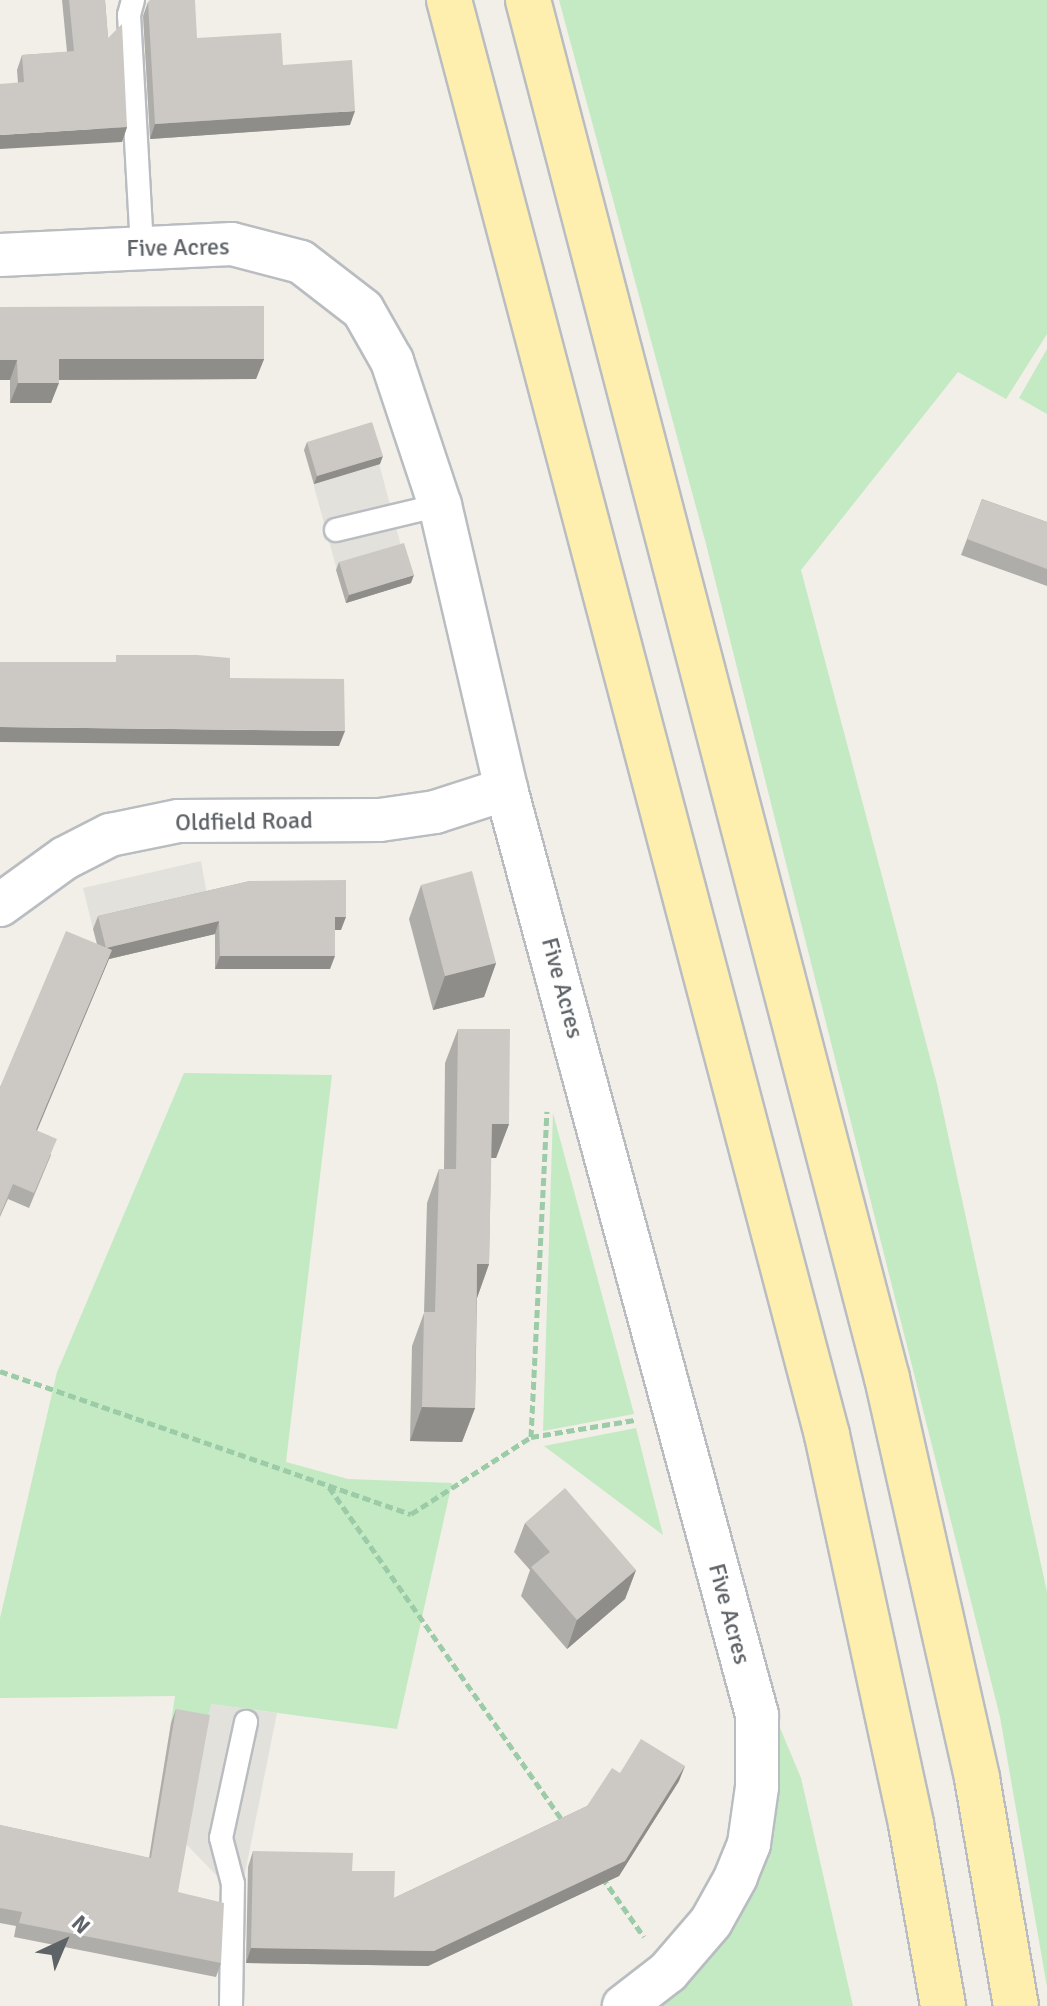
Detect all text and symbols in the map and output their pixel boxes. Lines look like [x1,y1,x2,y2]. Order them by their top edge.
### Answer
street label: Five Acres [126,233,230,263]
street label: Oldfield Road [175,806,313,838]
street label: Five Acres [535,934,589,1042]
street label: Five Acres [702,1560,756,1668]
north arrow [24,1902,104,1982]
text: N [66,1909,96,1939]

